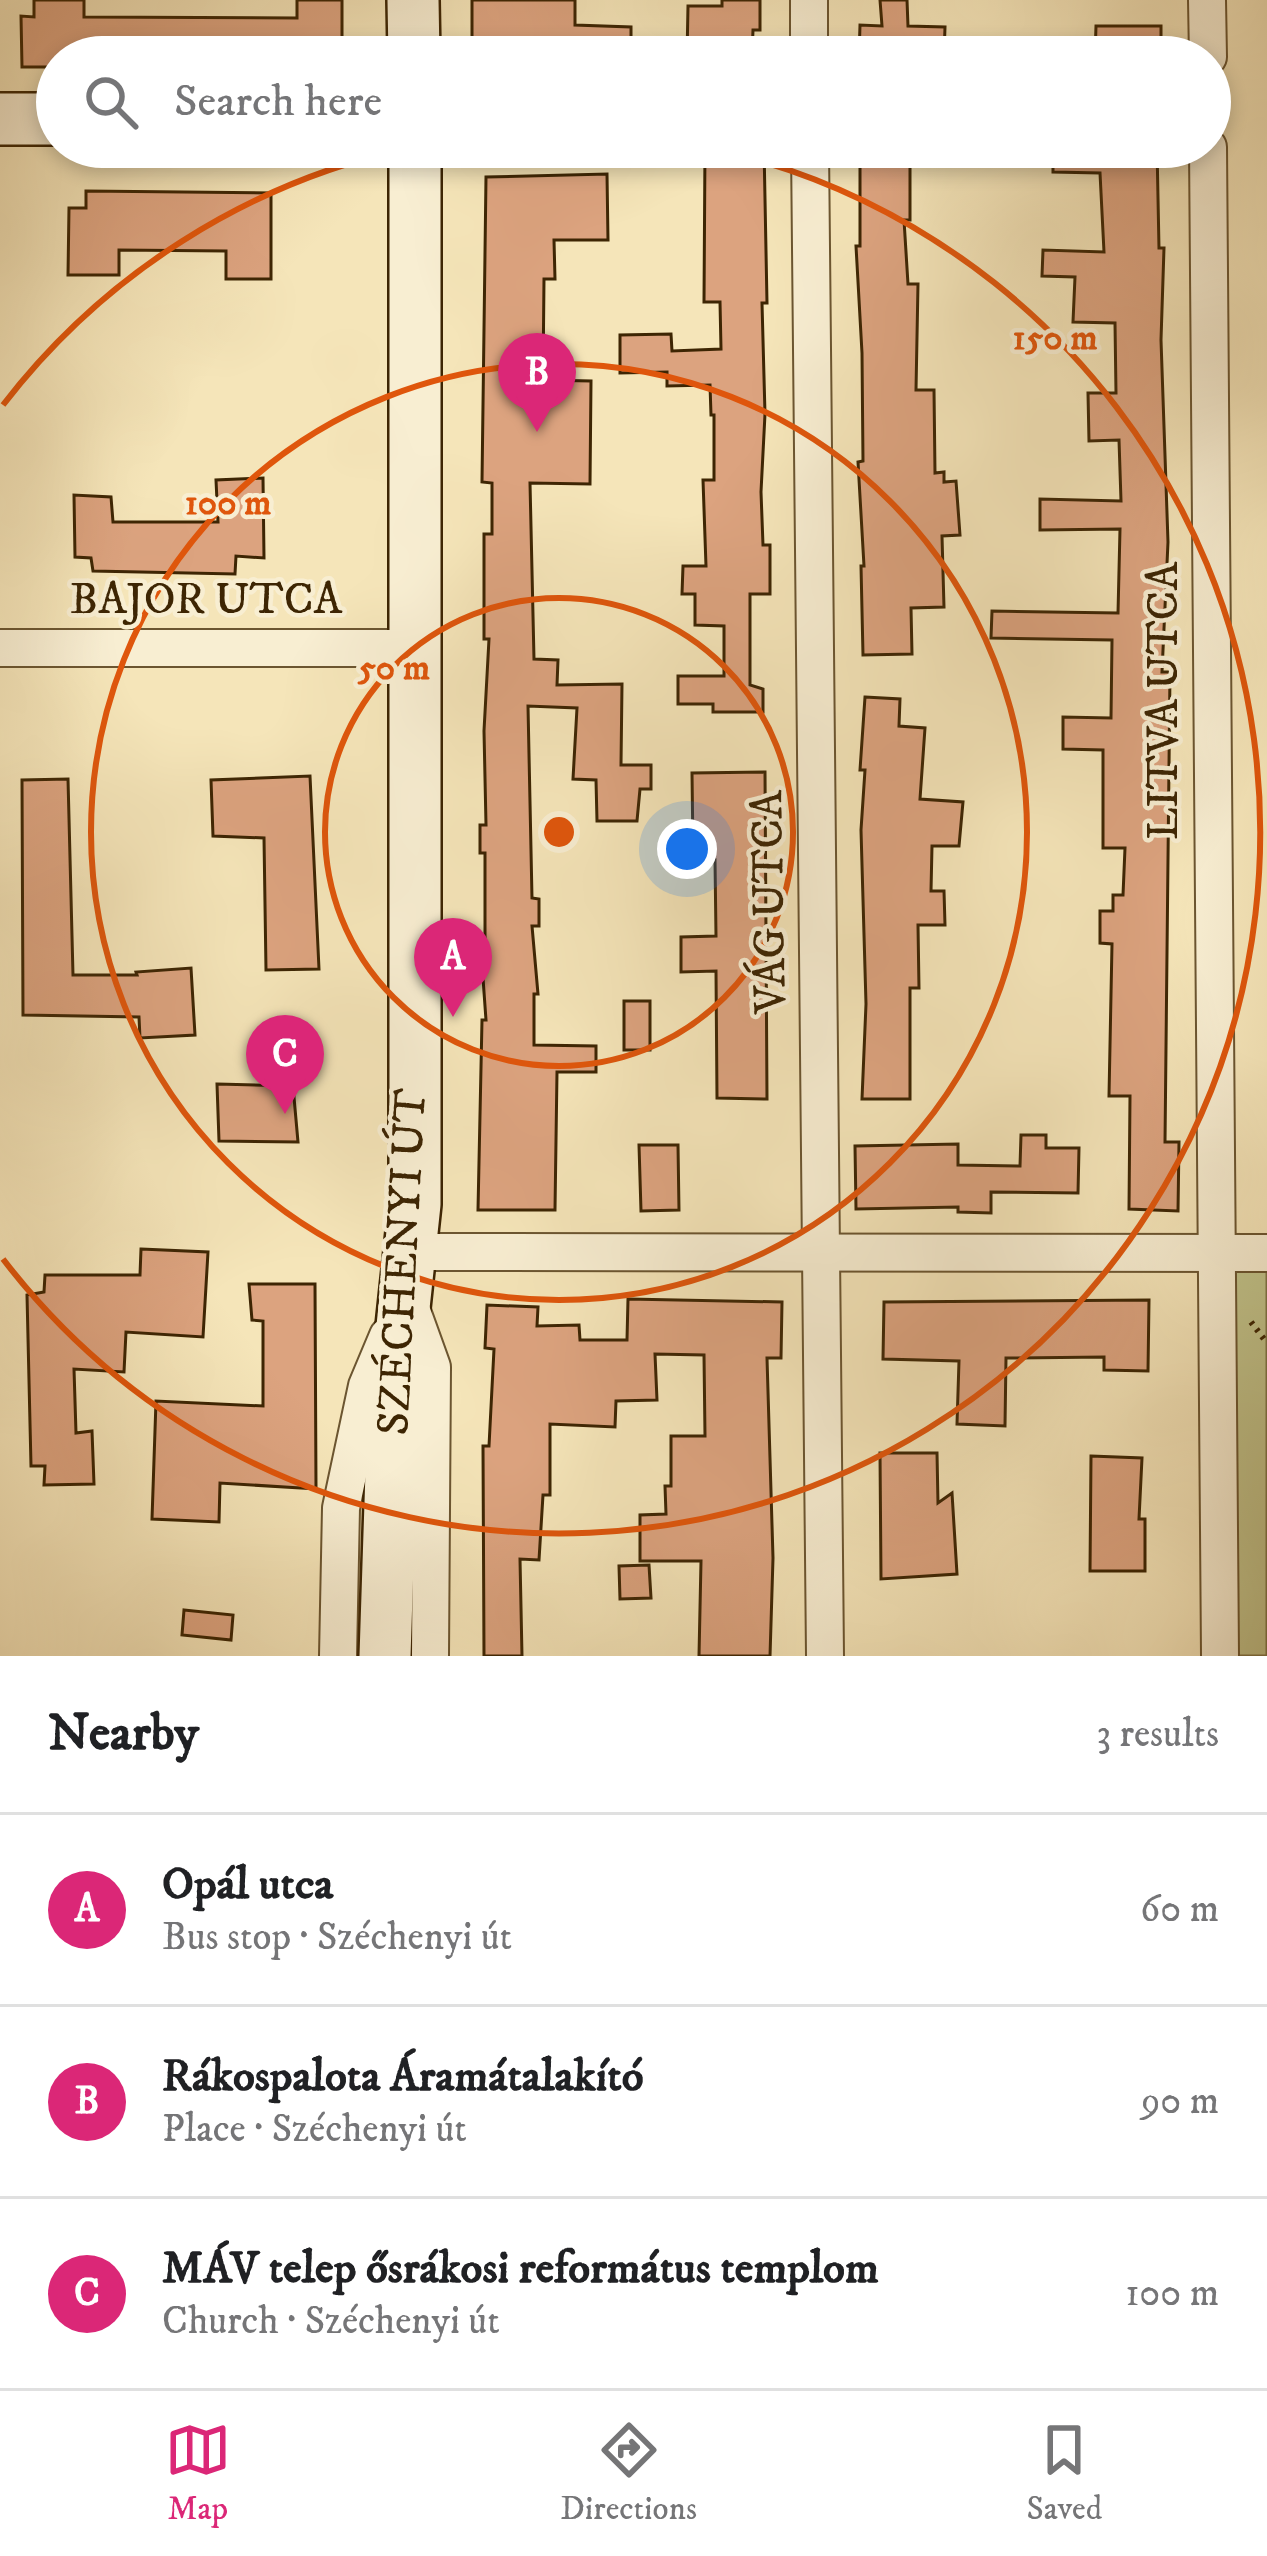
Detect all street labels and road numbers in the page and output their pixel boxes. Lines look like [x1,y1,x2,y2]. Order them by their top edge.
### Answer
street label: LITVA UTCA [1136,562,1192,840]
street label: BAJOR UTCA [70,572,343,628]
street label: VÁG UTCA [740,789,800,1015]
street label: SZÉCHENYI ÚT [366,1087,440,1437]

